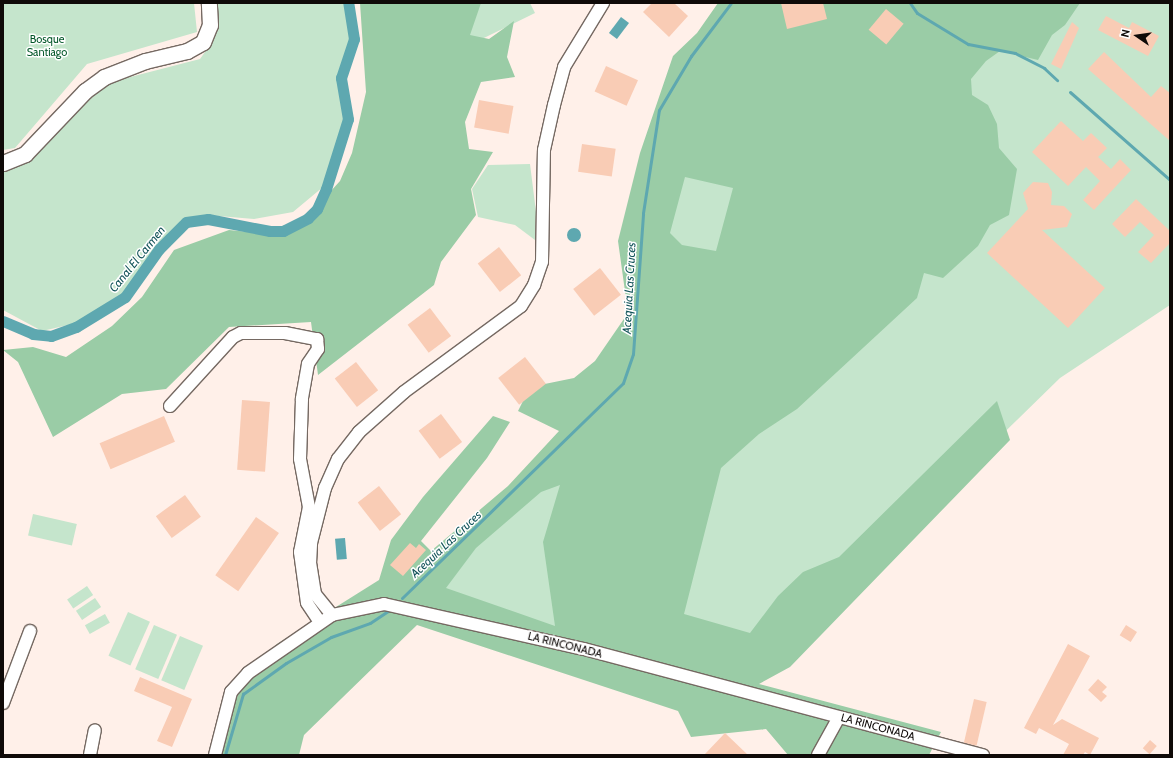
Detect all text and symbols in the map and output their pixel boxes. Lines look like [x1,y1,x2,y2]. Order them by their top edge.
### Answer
north arrow [1117,16,1157,56]
text: N [1118,28,1133,39]
park label: Bosque Santiago [27,33,67,59]
water label: Canal El Carmen [106,223,168,295]
water label: Acequia Las Cruces [619,242,639,334]
water label: Acequia Las Cruces [408,508,484,580]
street label: LA RINCONADA [526,629,604,661]
street label: LA RINCONADA [839,711,917,743]

